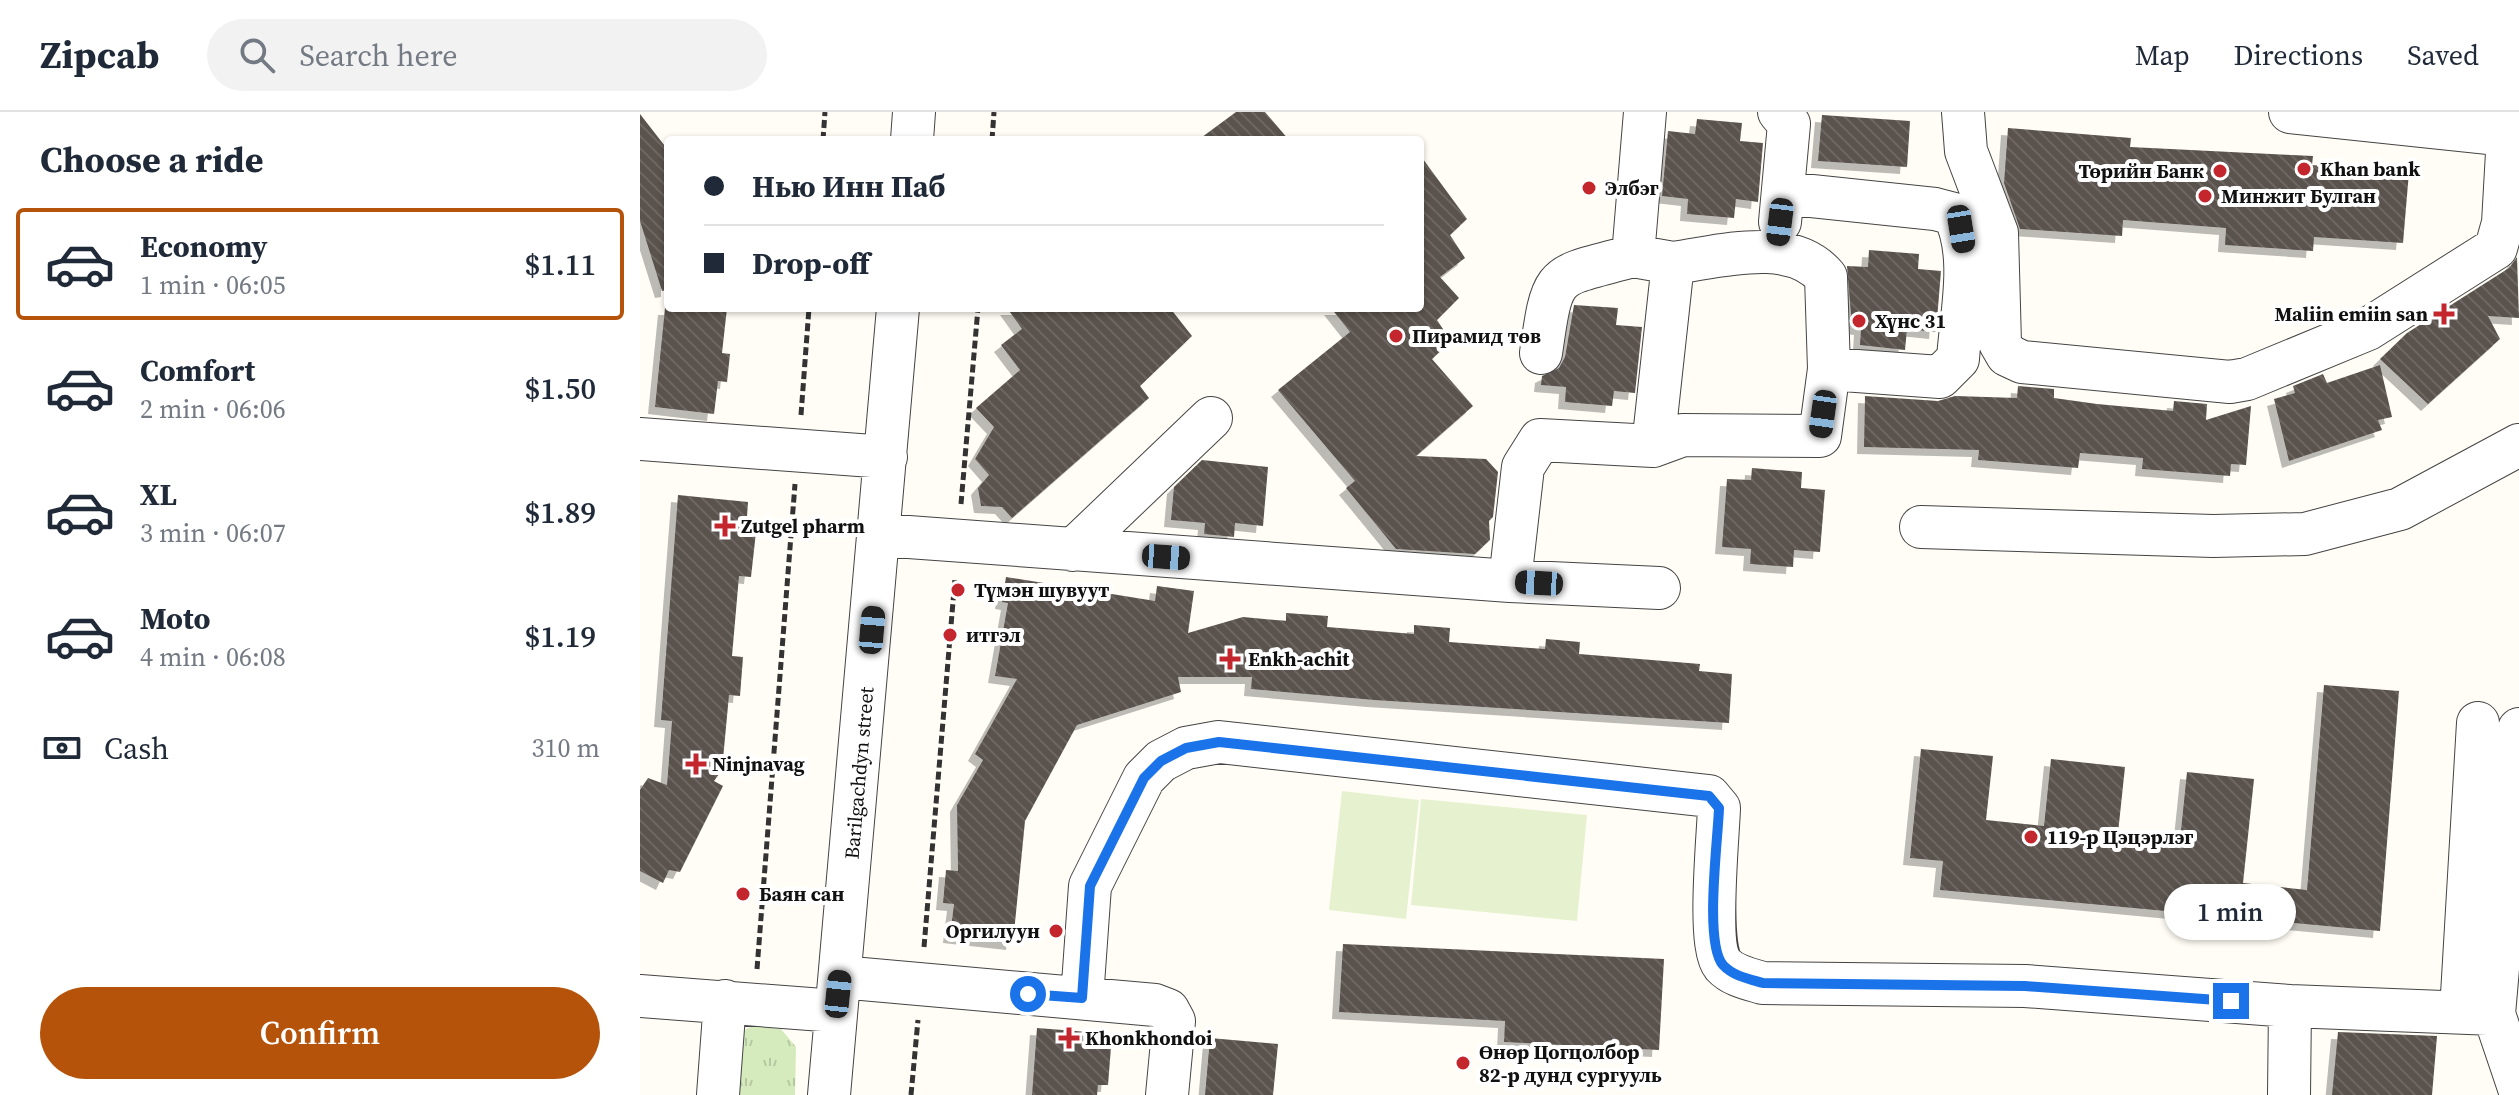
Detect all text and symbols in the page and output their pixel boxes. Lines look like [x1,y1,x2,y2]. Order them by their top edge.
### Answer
search box [207,19,767,91]
text: Zipcab [40,29,159,81]
icon: search [235,33,279,77]
text: Search here [299,35,458,76]
text: Map [2135,36,2190,74]
text: Directions [2234,36,2363,74]
text: Saved [2407,36,2479,74]
text: Choose a ride [40,135,263,184]
place label: Khan bank [2320,155,2420,183]
place label: Төрийн Банк [2078,157,2204,185]
marker: Khan bank [2295,160,2313,178]
marker: Төрийн Банк [2211,162,2229,180]
text: Нью Инн Паб [752,166,946,207]
place label: Элбэг [1605,174,1659,202]
marker: Элбэг [1580,179,1598,197]
place label: Минжит Булган [2221,182,2376,210]
marker: Минжит Булган [2196,187,2214,205]
car [1765,197,1795,247]
car [1945,203,1977,255]
text: Economy [140,226,268,267]
icon: car [44,228,116,300]
text: Drop-off [752,243,870,284]
text: $1.11 [525,244,596,285]
text: 1 min · 06:05 [140,267,286,303]
place label: Maliin emiin san [2274,300,2428,328]
marker: Maliin emiin san [2435,305,2453,323]
place label: Хүнс 31 [1875,307,1946,335]
marker: Хүнс 31 [1850,312,1868,330]
place label: Пирамид төв [1412,322,1541,350]
marker: Пирамид төв [1387,327,1405,345]
text: Comfort [140,350,255,391]
icon: car [44,352,116,424]
text: $1.50 [525,368,596,409]
car [1808,389,1838,439]
text: 2 min · 06:06 [140,391,286,427]
text: XL [140,474,177,515]
icon: car [44,476,116,548]
text: $1.89 [525,492,596,533]
place label: Zutgel pharm [741,512,865,540]
text: 3 min · 06:07 [140,515,286,551]
marker: Zutgel pharm [716,517,734,535]
car [1141,543,1191,571]
car [1514,570,1564,596]
place label: Түмэн шувуут [974,576,1109,604]
marker: Түмэн шувуут [949,581,967,599]
text: Moto [140,598,211,639]
icon: car [44,600,116,672]
car [858,605,886,655]
text: $1.19 [525,616,596,657]
place label: итгэл [966,621,1021,649]
marker: итгэл [941,626,959,644]
text: 4 min · 06:08 [140,639,286,675]
place label: Enkh-achit [1248,645,1350,673]
marker: Enkh-achit [1219,648,1241,670]
street label: Barilgachdyn street [838,685,881,860]
icon: cash [40,726,84,770]
text: Cash [104,728,169,769]
text: 310 m [532,730,600,766]
place label: Ninjnavag [712,750,805,778]
marker: Ninjnavag [687,755,705,773]
place label: 119-р Цэцэрлэг [2047,823,2194,851]
marker: 119-р Цэцэрлэг [2022,828,2040,846]
place label: Баян сан [759,880,844,908]
marker: Баян сан [734,885,752,903]
callout: 1 min [2165,885,2297,941]
text: 1 min [2197,894,2263,930]
place label: Оргилуун [946,917,1040,945]
marker: Оргилуун [1047,922,1065,940]
car [824,969,852,1019]
route start [1010,976,1046,1012]
route end [2213,983,2249,1019]
button: Confirm [40,987,600,1079]
place label: Khonkhondoi [1085,1024,1212,1052]
marker: Khonkhondoi [1060,1029,1078,1047]
place label: Өнөр Цогцолбор 82-р дунд сургууль [1479,1038,1662,1089]
marker: Өнөр Цогцолбор 82-р дунд сургууль [1454,1054,1472,1072]

